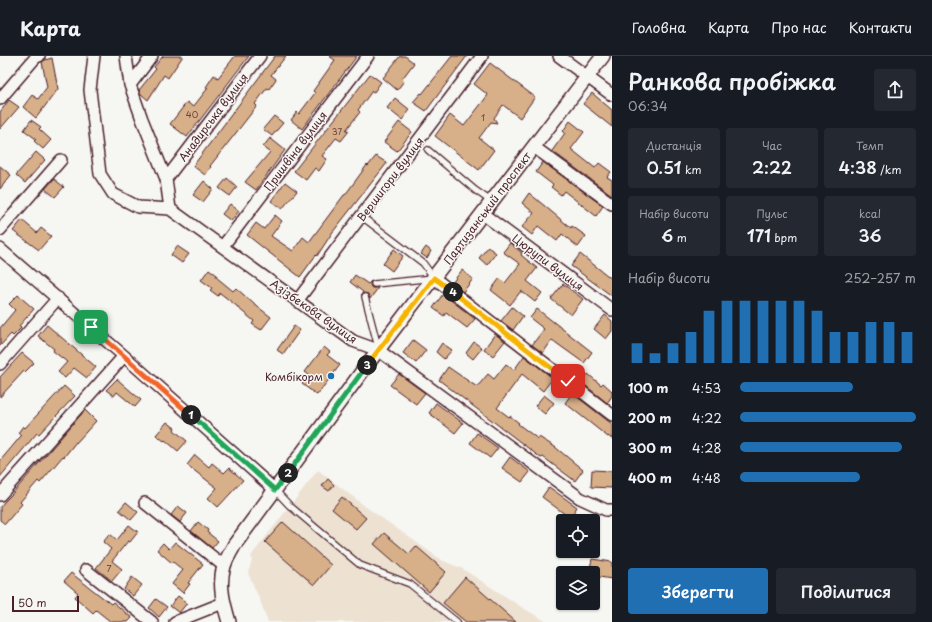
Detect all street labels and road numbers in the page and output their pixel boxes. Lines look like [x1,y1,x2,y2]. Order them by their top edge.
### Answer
street label: Анадирська вулиця [174,69,252,165]
street label: Пришвіна вулиця [259,107,331,194]
street label: Вершигори вулиця [352,133,428,225]
street label: Партизанський проспект [439,148,535,268]
street label: Цюрупи вулиця [509,230,587,295]
street label: Азізбекова вулиця [267,275,361,347]

